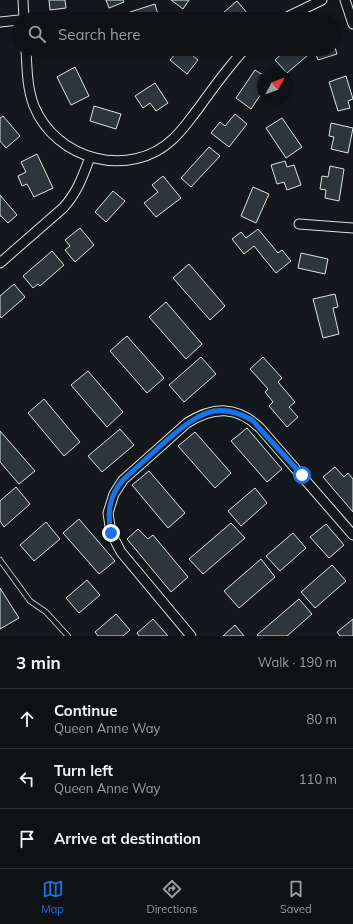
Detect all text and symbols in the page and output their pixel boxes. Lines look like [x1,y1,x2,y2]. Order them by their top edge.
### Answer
search box [12,12,341,56]
icon: search [26,23,48,45]
text: Search here [58,25,140,44]
north arrow [257,68,293,104]
route start [293,466,311,484]
route end [102,524,120,542]
text: 3 min [16,652,61,673]
text: Walk · 190 m [258,654,337,670]
text: Continue [54,701,117,720]
icon: ahead [16,708,38,730]
text: 80 m [307,711,337,727]
text: Queen Anne Way [54,720,160,736]
text: Turn left [54,761,113,780]
icon: left [16,768,38,790]
text: 110 m [299,771,337,787]
text: Queen Anne Way [54,780,160,796]
icon: arrive [16,828,38,850]
text: Arrive at destination [54,829,201,848]
tab: Map [41,878,64,916]
tab: Directions [147,878,197,916]
tab: Saved [280,878,312,916]

